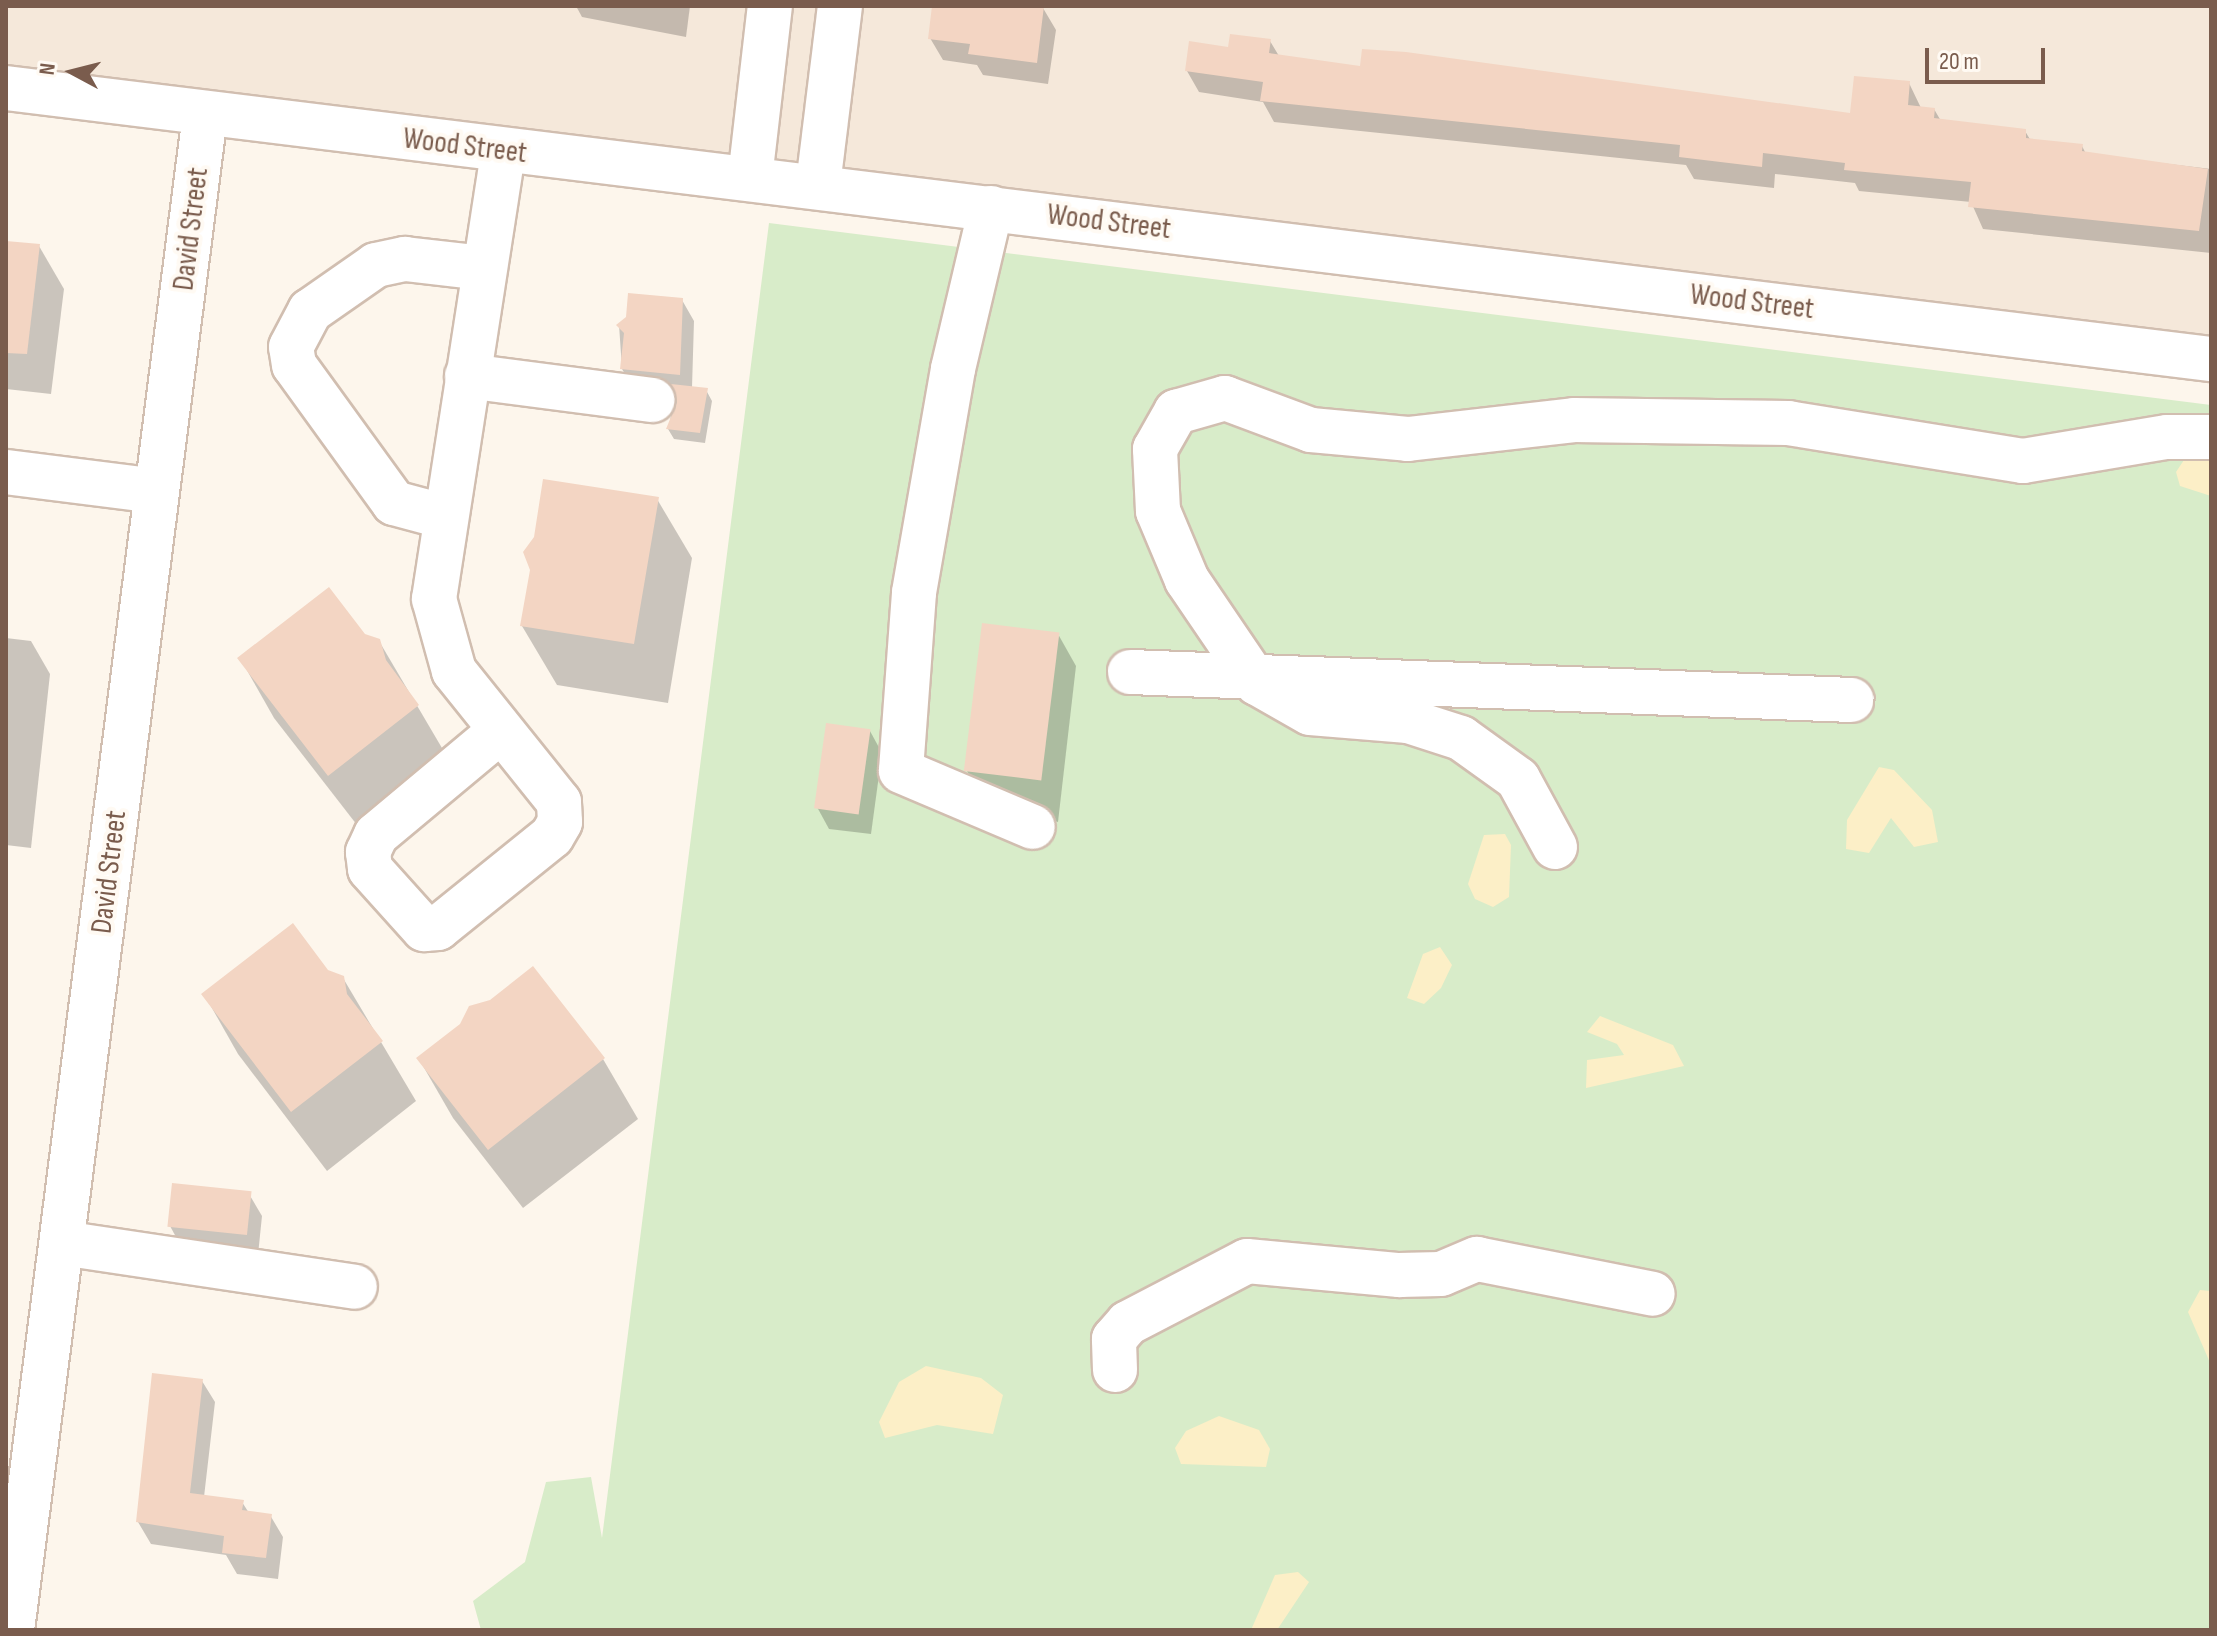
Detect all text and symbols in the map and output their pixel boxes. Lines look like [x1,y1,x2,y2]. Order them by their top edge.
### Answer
north arrow [32,32,112,112]
scale bar [1929,32,2049,82]
text: 20 m [1939,47,1979,76]
text: N [34,62,62,76]
street label: Wood Street [401,121,529,171]
street label: David Street [166,165,216,293]
street label: Wood Street [1045,197,1173,247]
street label: Wood Street [1688,277,1816,327]
street label: David Street [84,808,134,936]

